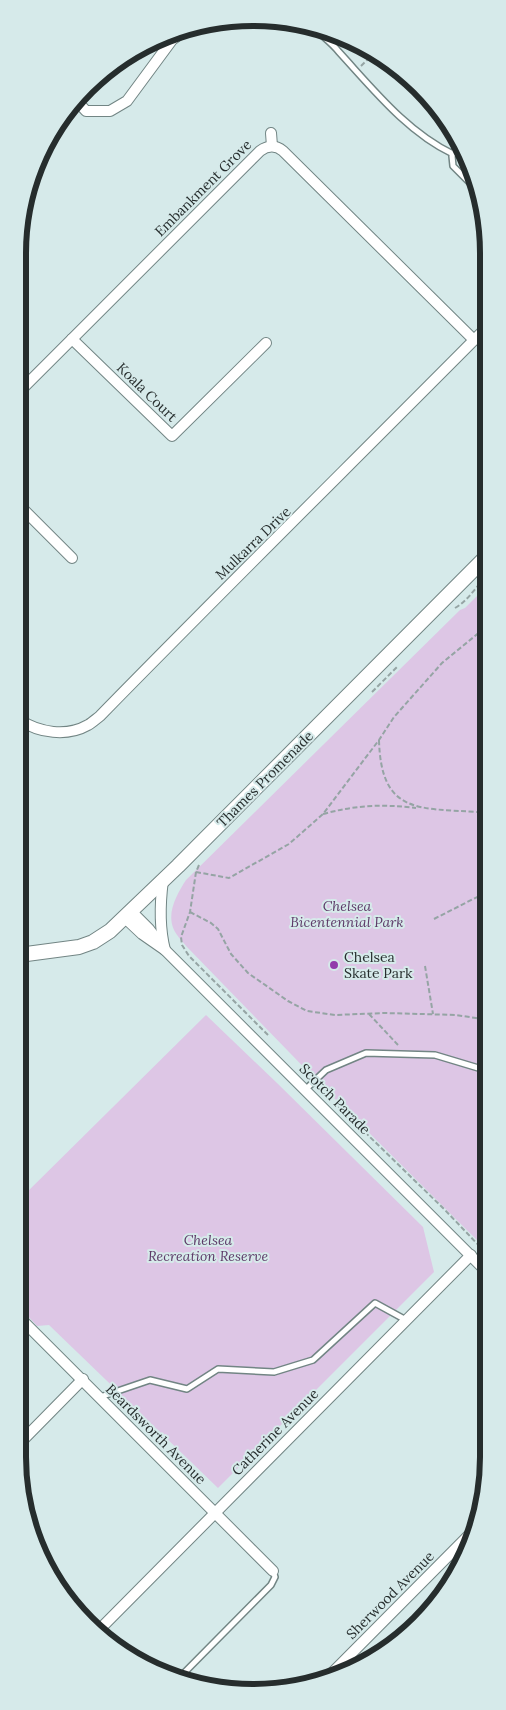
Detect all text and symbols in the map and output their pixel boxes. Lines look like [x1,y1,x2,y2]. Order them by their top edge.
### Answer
street label: Embankment Grove [151,136,255,240]
street label: Koala Court [113,359,182,426]
street label: Mulkarra Drive [212,502,295,583]
street label: Thames Promenade [213,727,317,831]
park label: Chelsea Bicentennial Park [290,897,404,931]
place label: Chelsea Skate Park [344,948,413,982]
marker: Chelsea Skate Park [328,959,340,971]
street label: Scotch Parade [296,1060,375,1139]
park label: Chelsea Recreation Reserve [148,1231,268,1265]
street label: Beardsworth Avenue [102,1380,210,1488]
street label: Catherine Avenue [228,1384,323,1479]
street label: Sherwood Avenue [342,1547,438,1643]

